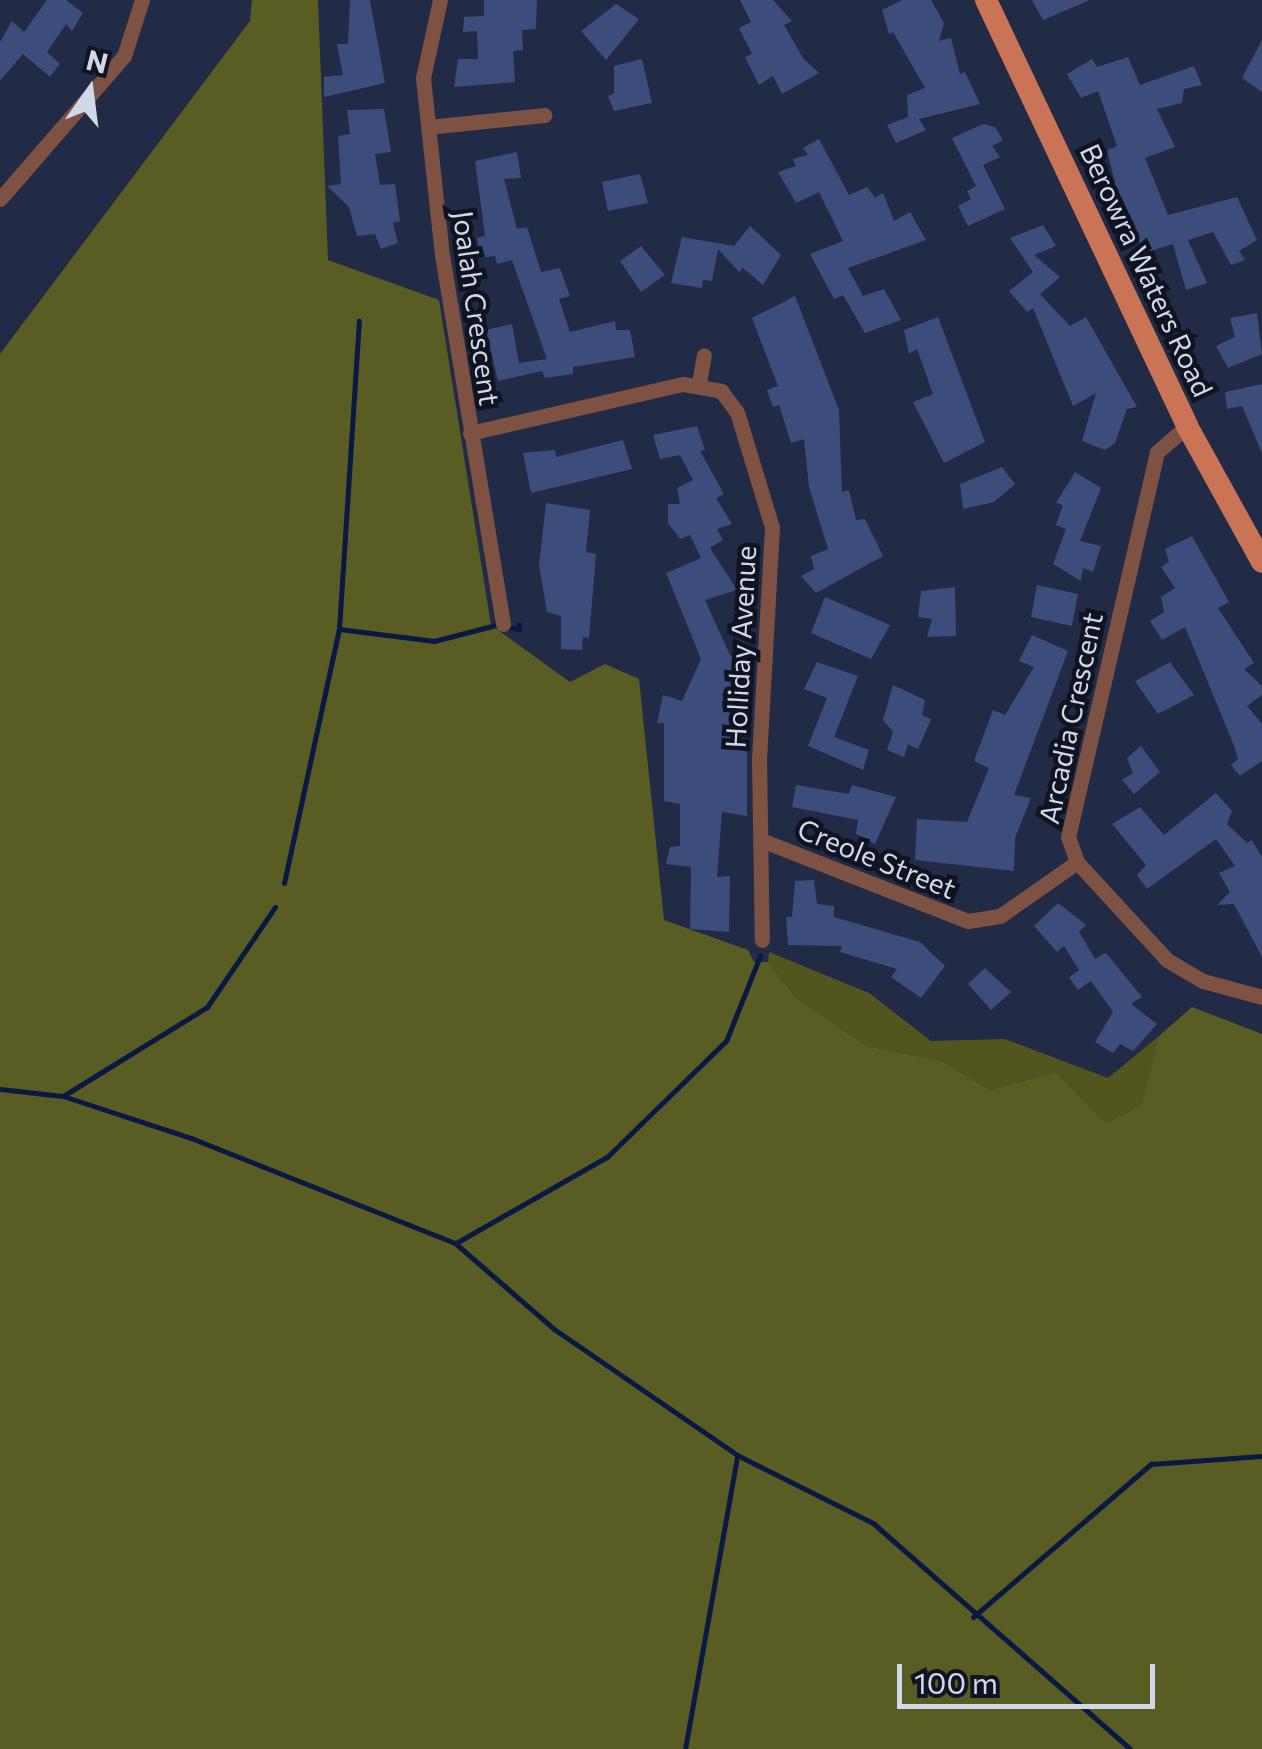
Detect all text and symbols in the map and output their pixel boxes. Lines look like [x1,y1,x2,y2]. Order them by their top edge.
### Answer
north arrow [40,40,140,140]
text: N [83,42,112,80]
street label: Berowra Waters Road [1074,138,1220,402]
street label: Joalah Crescent [447,209,507,407]
street label: Holliday Avenue [718,545,762,749]
street label: Arcadia Crescent [1031,609,1109,827]
street label: Creole Street [793,811,961,905]
scale bar [902,1644,1160,1706]
text: 100 m [914,1663,998,1700]

